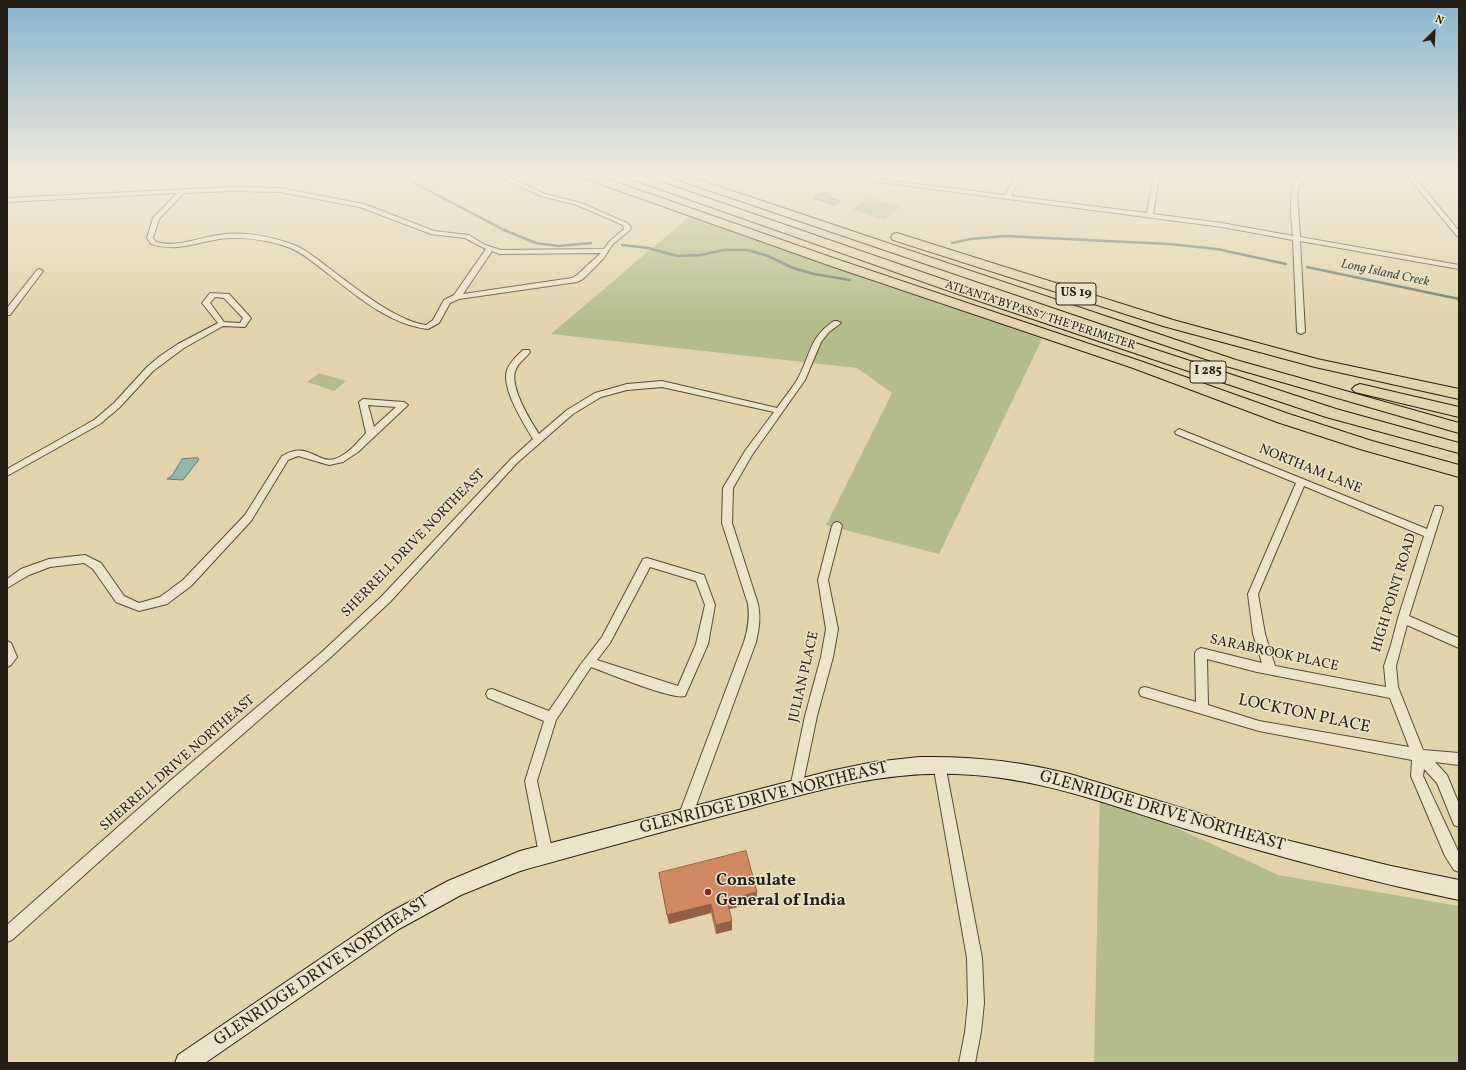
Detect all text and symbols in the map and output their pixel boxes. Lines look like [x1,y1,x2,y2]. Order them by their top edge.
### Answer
north arrow [1414,12,1454,52]
text: N [1432,12,1446,29]
water label: Long Island Creek [1339,257,1431,291]
street label: ATLANTA BYPASS / THE PERIMETER [943,278,1137,354]
road number: US 19 [1056,283,1096,305]
road number: I 285 [1190,361,1226,383]
street label: NORTHAM LANE [1256,442,1364,498]
street label: SHERRELL DRIVE NORTHEAST [339,466,489,622]
street label: HIGH POINT ROAD [1369,532,1421,654]
street label: JULIAN PLACE [786,630,824,724]
street label: SARABROOK PLACE [1208,632,1340,676]
street label: LOCKTON PLACE [1236,691,1372,739]
street label: SHERRELL DRIVE NORTHEAST [97,692,259,836]
street label: GLENRIDGE DRIVE NORTHEAST [638,758,890,840]
street label: GLENRIDGE DRIVE NORTHEAST [1037,767,1287,857]
place label: Consulate General of India [716,872,846,912]
marker: Consulate General of India [703,887,713,897]
street label: GLENRIDGE DRIVE NORTHEAST [211,892,433,1052]

